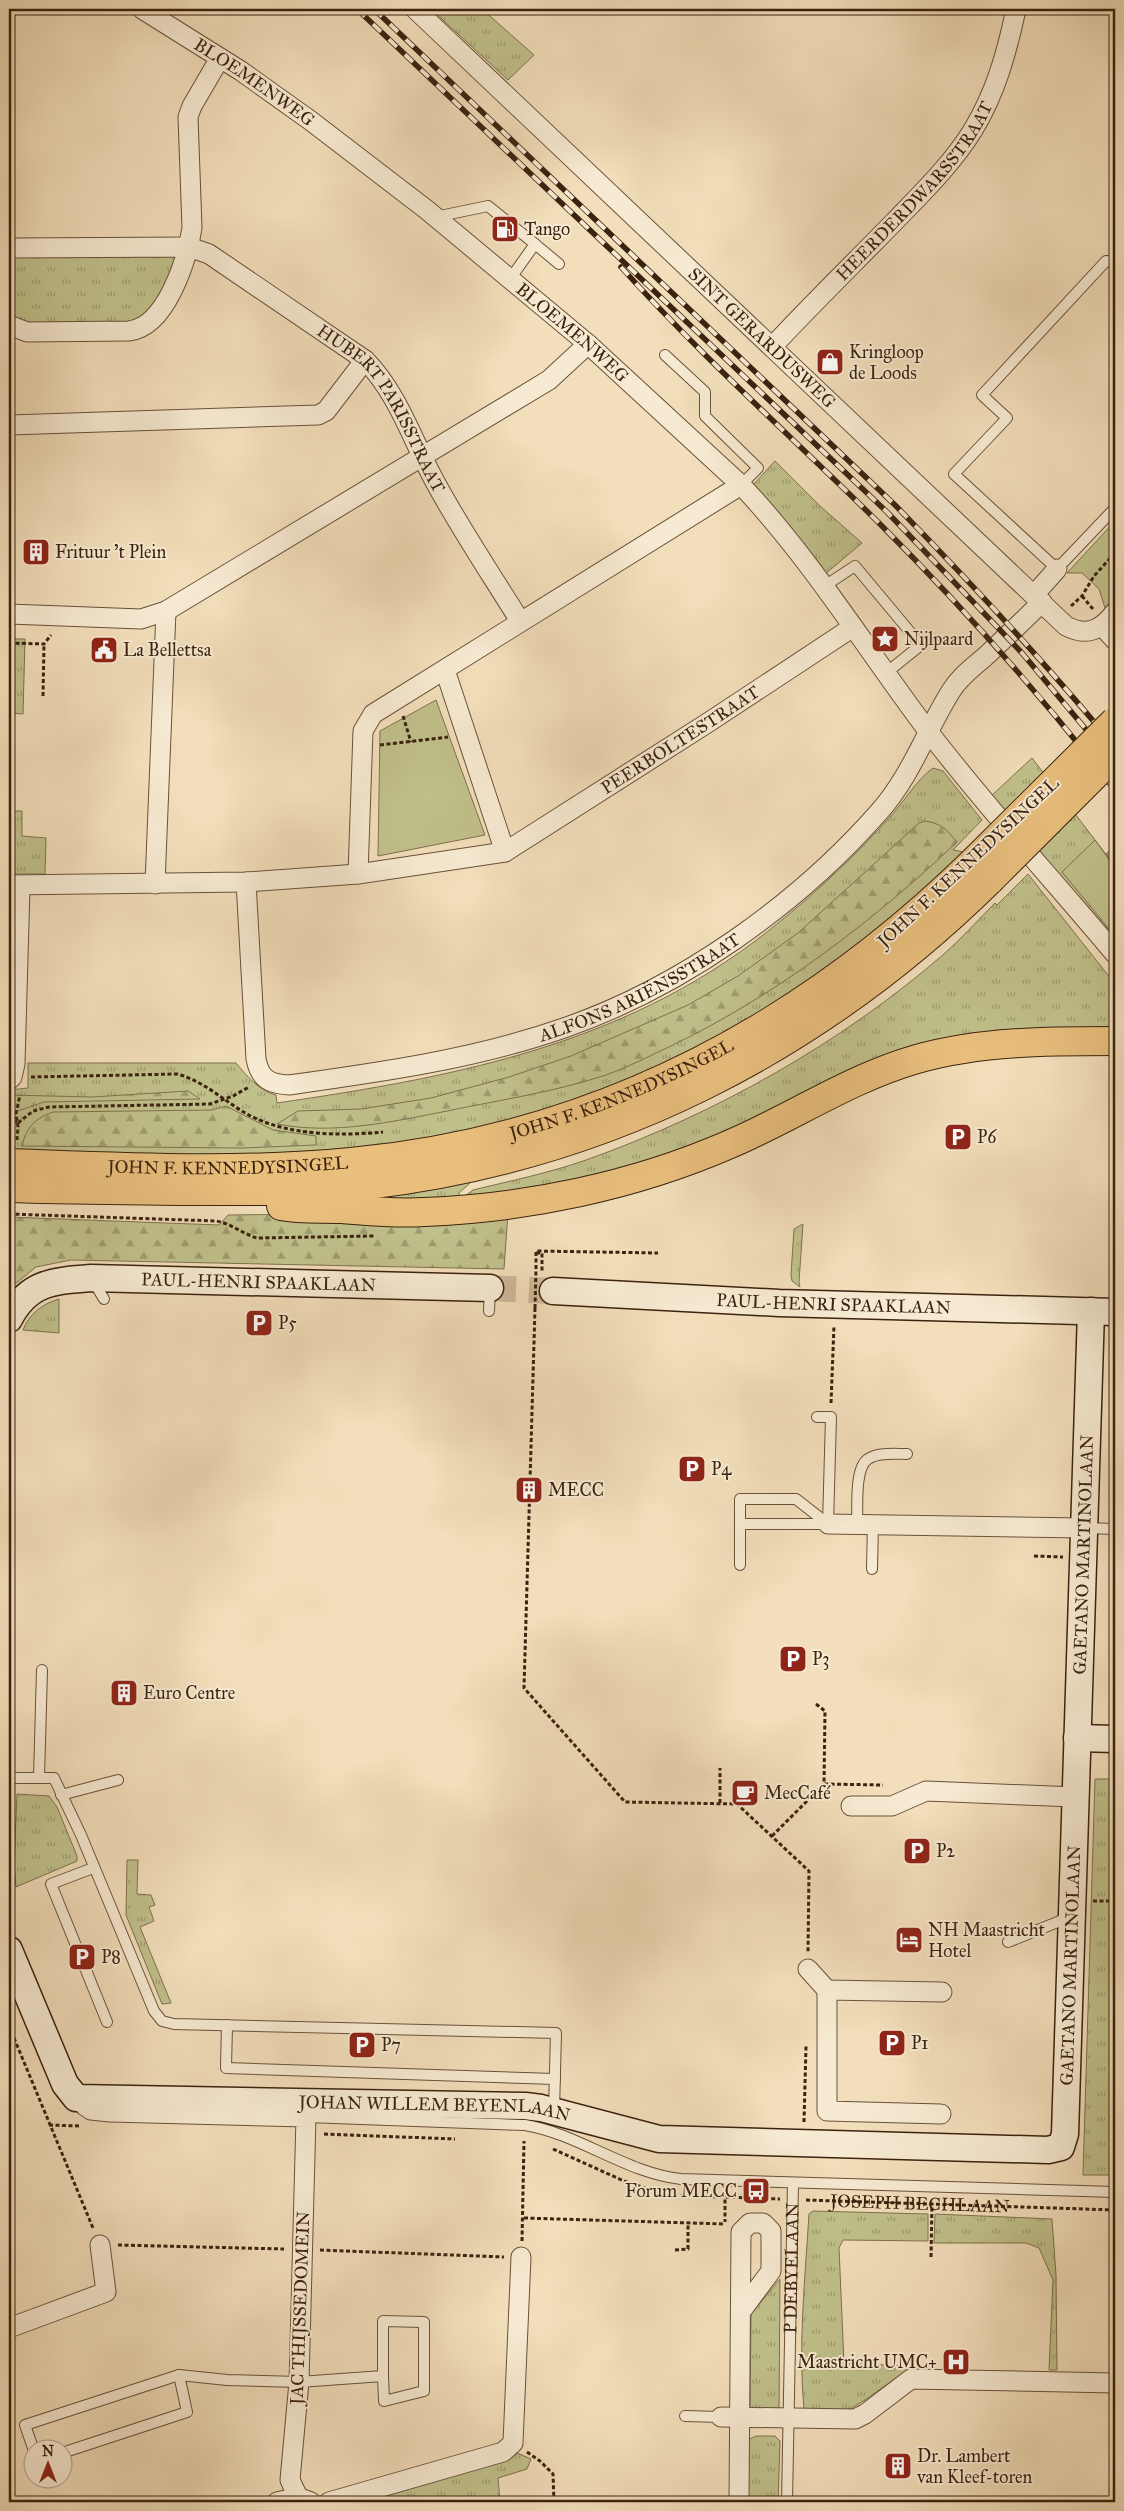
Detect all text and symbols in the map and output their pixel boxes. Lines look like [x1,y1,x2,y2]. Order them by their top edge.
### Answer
street label: BLOEMENWEG [190,33,319,131]
street label: HEERDERDWARSSTRAAT [831,98,997,285]
fuel station icon: Tango [490,214,520,244]
place label: Tango [524,218,570,241]
street label: SINT GERARDUSWEG [684,263,840,413]
street label: BLOEMENWEG [512,278,633,387]
street label: HUBERT PARISSTRAAT [313,320,450,496]
place label: Kringloop de Loods [849,341,924,384]
shop icon: Kringloop de Loods [815,347,845,377]
building icon: Frituur 't Plein [21,537,51,567]
place label: Frituur 't Plein [55,541,166,563]
place icon: Nijlpaard [870,624,900,654]
place label: Nijlpaard [904,628,973,650]
public building icon: La Bellettsa [89,635,119,665]
place label: La Bellettsa [123,639,212,661]
street label: PEERBOLTESTRAAT [597,681,763,799]
street label: JOHN F. KENNEDYSINGEL [871,772,1065,954]
street label: ALFONS ARIËNSSTRAAT [535,928,744,1047]
street label: JOHN F. KENNEDYSINGEL [505,1034,738,1146]
parking icon: P6 [943,1122,973,1152]
place label: P6 [977,1126,997,1148]
street label: JOHN F. KENNEDYSINGEL [105,1151,350,1179]
street label: PAUL-HENRI SPAAKLAAN [141,1268,376,1296]
street label: PAUL-HENRI SPAAKLAAN [716,1289,951,1319]
parking icon: P5 [244,1308,274,1338]
place label: P5 [278,1312,297,1334]
street label: GAETANO MARTINOLAAN [1069,1434,1098,1675]
parking icon: P4 [677,1454,707,1484]
place label: P4 [711,1458,732,1480]
building icon: MECC [514,1475,544,1505]
place label: MECC [548,1479,604,1501]
parking icon: P3 [778,1644,808,1674]
place label: P3 [812,1648,830,1670]
building icon: Euro Centre [109,1678,139,1708]
place label: Euro Centre [143,1682,235,1704]
cafe icon: MecCafé [730,1778,760,1808]
place label: MecCafé [764,1782,831,1804]
parking icon: P2 [902,1836,932,1866]
place label: P2 [936,1840,955,1862]
street label: GAETANO MARTINOLAAN [1056,1845,1085,2086]
place label: NH Maastricht Hotel [928,1919,1046,1962]
hotel icon: NH Maastricht Hotel [894,1925,924,1955]
parking icon: P8 [67,1942,97,1972]
place label: P8 [101,1946,121,1968]
parking icon: P1 [877,2028,907,2058]
parking icon: P7 [347,2030,377,2060]
place label: P1 [911,2032,928,2054]
place label: P7 [381,2034,401,2056]
street label: JOHAN WILLEM BEYENLAAN [297,2091,573,2126]
bus stop icon: Forum MECC [741,2176,771,2206]
place label: Forum MECC [625,2180,737,2202]
street label: JOSEPH BECHLAAN [828,2190,1010,2218]
street label: P DEBYELAAN [779,2203,804,2334]
street label: JAC THIJSSEDOMEIN [286,2211,315,2407]
hospital icon: Maastricht UMC+ [941,2347,971,2377]
place label: Maastricht UMC+ [797,2351,937,2373]
north arrow [22,2438,72,2488]
text: N [42,2443,54,2460]
place label: Dr. Lambert van Kleef-toren [916,2445,1033,2488]
building icon: Dr. Lambert van Kleef-toren [883,2451,913,2481]

